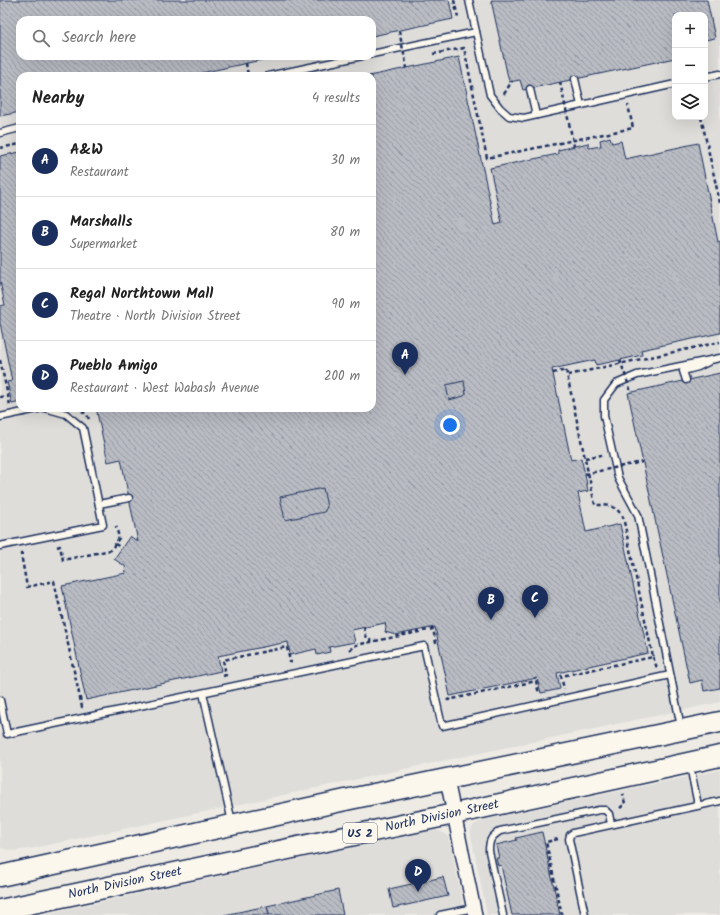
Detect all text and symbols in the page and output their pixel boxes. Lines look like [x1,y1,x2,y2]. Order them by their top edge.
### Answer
map controls [672,12,708,120]
button: + [672,12,708,48]
search box [16,16,376,60]
text: Search here [62,26,136,50]
icon: search [30,27,52,49]
button: − [672,48,708,84]
button: layers [672,84,708,120]
text: Nearby [32,85,84,112]
text: 4 results [312,88,360,109]
text: A&W [70,138,103,162]
text: A [41,150,49,171]
text: 30 m [331,150,360,171]
text: Restaurant [70,162,129,183]
text: Marshalls [70,210,133,234]
text: B [41,222,49,243]
text: 80 m [330,222,360,243]
text: Supermarket [70,234,137,255]
text: Regal Northtown Mall [70,282,213,306]
text: C [41,294,49,315]
text: 90 m [332,294,360,315]
text: Theatre · North Division Street [70,306,240,327]
pin: A [392,342,418,375]
text: Pueblo Amigo [70,354,158,378]
text: D [41,366,49,387]
text: 200 m [324,366,360,387]
text: Restaurant · West Wabash Avenue [70,378,259,399]
your location [440,415,460,435]
pin: C [522,585,548,618]
pin: B [478,587,504,620]
street label: North Division Street [383,793,502,838]
road number: US 2 [343,823,377,843]
pin: D [405,859,431,892]
street label: North Division Street [66,860,185,905]

